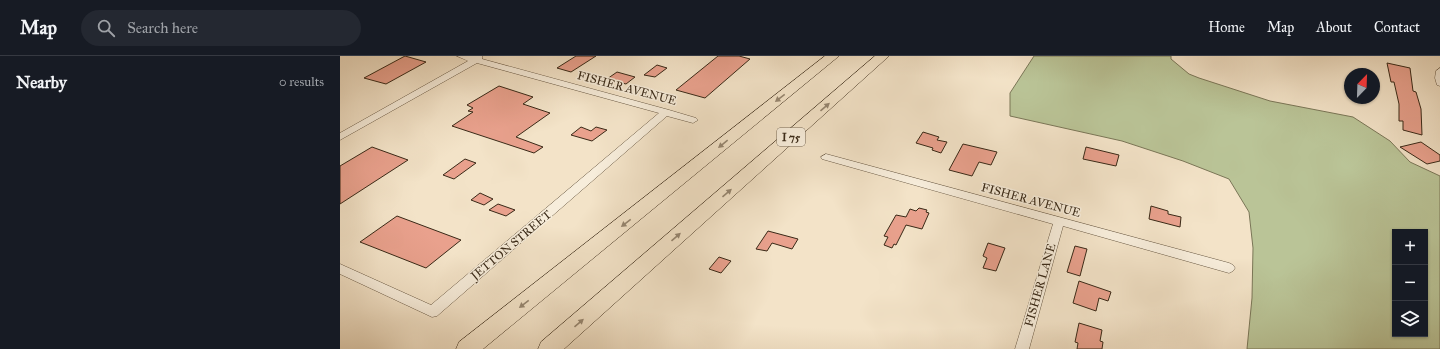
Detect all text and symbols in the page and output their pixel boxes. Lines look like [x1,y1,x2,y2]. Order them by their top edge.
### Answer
search box [81,10,361,46]
text: Map [20,16,57,39]
icon: search [95,17,117,39]
text: Search here [127,19,198,37]
text: Home [1208,19,1245,36]
text: Map [1267,19,1294,36]
text: About [1316,19,1352,36]
text: Contact [1374,19,1420,36]
street label: FISHER AVENUE [576,68,679,108]
north arrow [1344,68,1380,104]
text: Nearby [16,72,67,93]
text: 0 results [279,74,324,90]
one-way arrow [775,93,786,102]
one-way arrow [820,102,830,112]
road number: I 75 [777,128,805,146]
one-way arrow [717,140,728,148]
street label: FISHER AVENUE [980,180,1083,220]
one-way arrow [722,188,733,197]
street label: JETTON STREET [466,207,555,285]
one-way arrow [620,218,631,227]
map controls [1392,229,1428,337]
button: + [1392,229,1428,265]
one-way arrow [671,233,682,242]
street label: FISHER LANE [1021,241,1059,328]
button: − [1392,265,1428,301]
one-way arrow [518,299,529,308]
button: layers [1392,301,1428,337]
one-way arrow [574,319,584,328]

